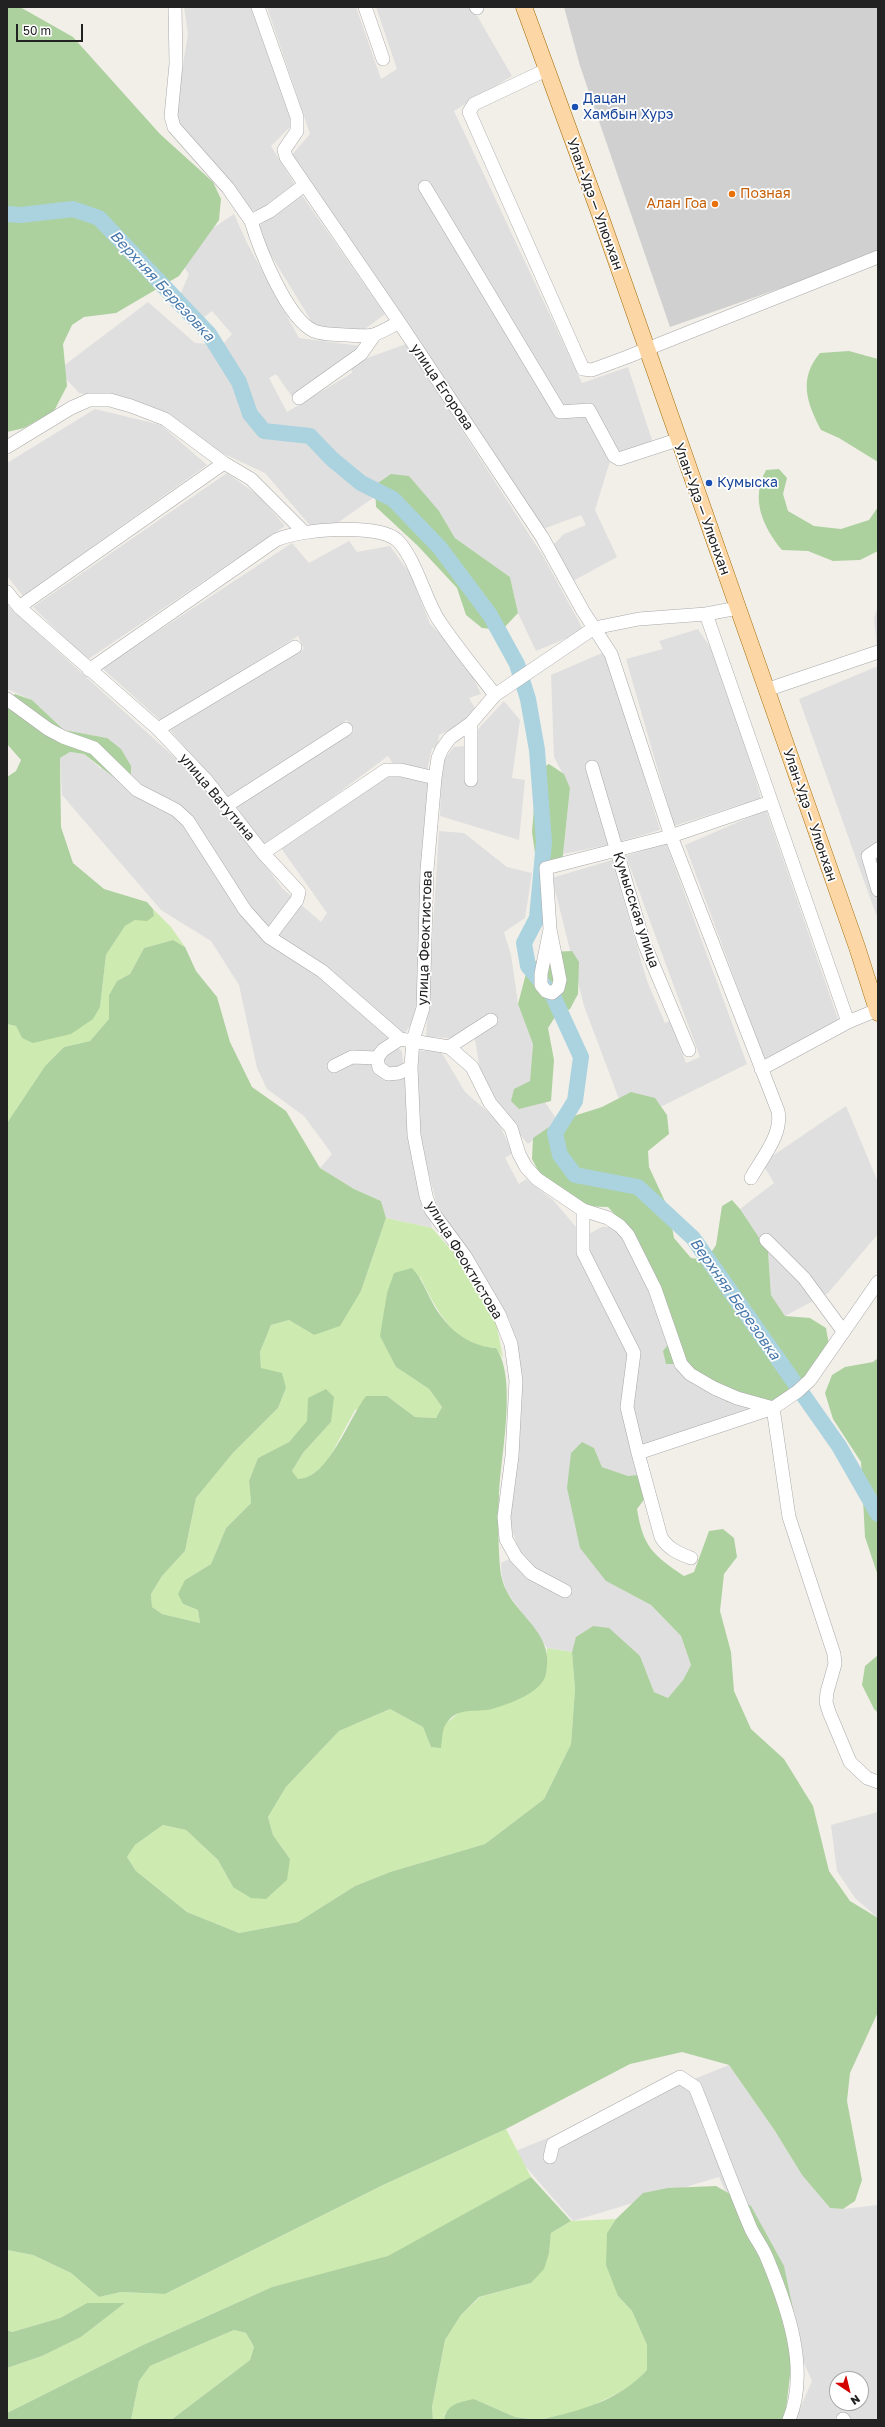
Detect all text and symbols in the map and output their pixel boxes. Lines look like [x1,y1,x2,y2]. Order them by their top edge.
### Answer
scale bar [18,16,85,42]
text: 50 m [23,23,51,38]
place label: Дацан Хамбын Хурэ [583,91,673,124]
marker: Дацан Хамбын Хурэ [570,102,580,112]
street label: Улан-Удэ — Улюнхан [563,136,627,272]
place label: Позная [740,186,791,202]
marker: Позная [727,189,737,199]
place label: Алан Гоа [647,196,707,212]
marker: Алан Гоа [710,199,720,209]
water label: Верхняя Березовка [106,227,218,345]
street label: улица Егорова [407,341,477,433]
street label: Улан-Удэ — Улюнхан [670,441,734,577]
place label: Кумыска [717,475,778,491]
marker: Кумыска [704,478,714,488]
street label: Улан-Удэ — Улюнхан [779,746,841,884]
street label: улица Ватутина [176,750,258,844]
street label: Кумысская улица [609,850,663,970]
street label: улица Феоктистова [414,870,436,1006]
street label: улица Феоктистова [422,1198,506,1322]
water label: Верхняя Березовка [686,1235,784,1363]
north arrow [829,2371,869,2411]
text: N [848,2393,863,2408]

